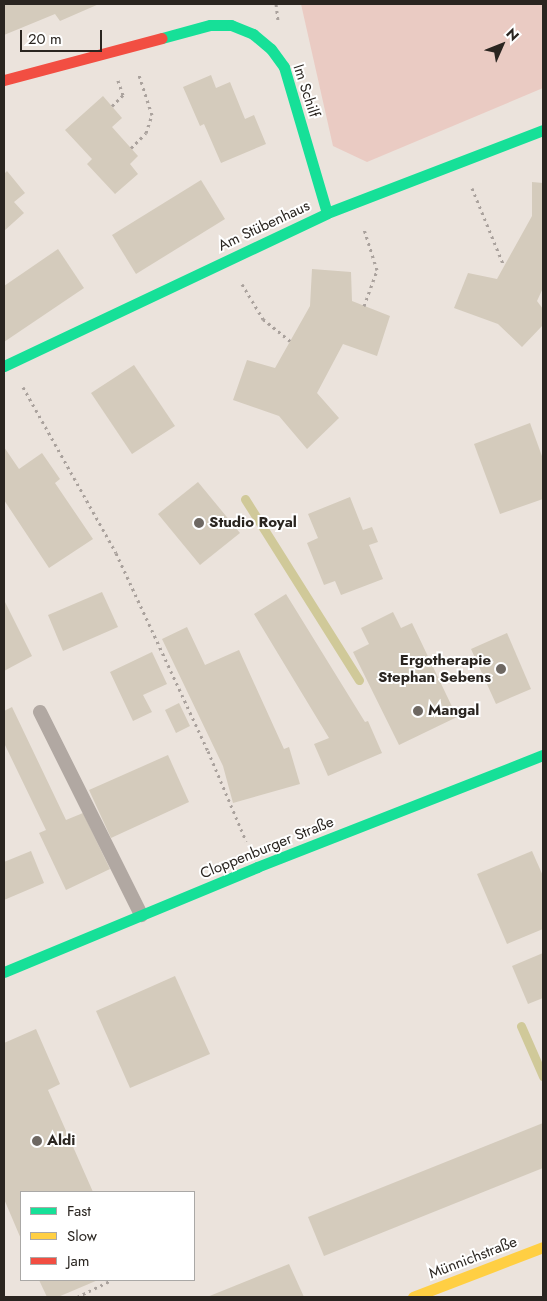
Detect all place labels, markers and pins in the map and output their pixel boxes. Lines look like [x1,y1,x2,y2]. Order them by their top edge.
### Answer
place label: Studio Royal [209,514,297,532]
marker: Studio Royal [193,517,205,529]
place label: Ergotherapie Stephan Sebens [378,651,491,686]
marker: Ergotherapie Stephan Sebens [495,663,507,675]
place label: Mangal [428,702,479,720]
marker: Mangal [412,705,424,717]
place label: Aldi [47,1132,75,1150]
marker: Aldi [31,1135,43,1147]

